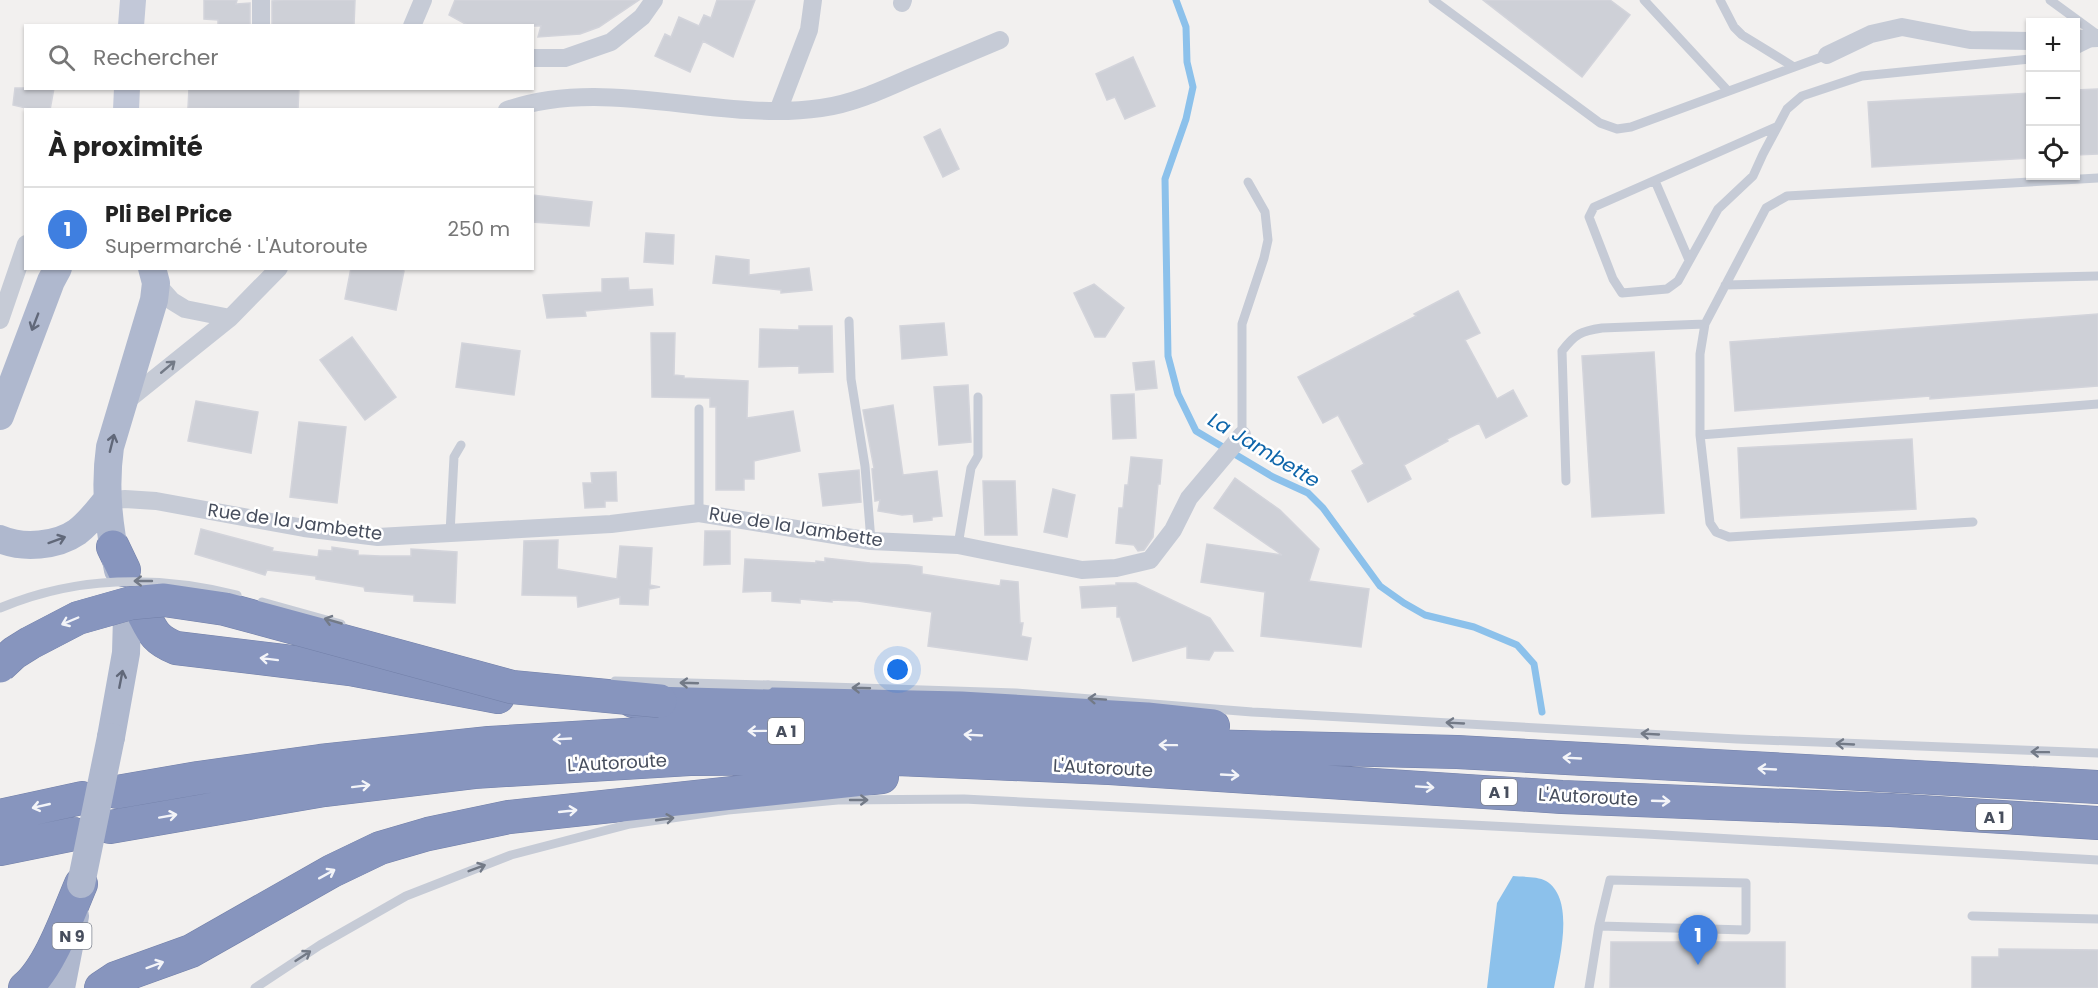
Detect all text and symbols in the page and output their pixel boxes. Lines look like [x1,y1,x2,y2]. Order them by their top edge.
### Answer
map controls [2026,18,2080,180]
button: + [2026,18,2080,72]
search box [24,24,534,90]
icon: search [45,41,78,74]
text: Rechercher [93,42,219,73]
button: − [2026,72,2080,126]
button: locate [2026,126,2080,180]
text: À proximité [48,129,203,165]
text: Pli Bel Price [105,199,232,230]
text: 1 [64,215,71,243]
text: 250 m [447,215,510,243]
text: Supermarché · L'Autoroute [105,232,368,260]
one-way arrow [29,312,40,331]
one-way arrow [160,360,175,374]
water label: La Jambette [1203,406,1325,494]
one-way arrow [107,434,118,453]
street label: Rue de la Jambette [206,497,384,546]
street label: Rue de la Jambette [707,500,885,553]
one-way arrow [47,533,66,544]
one-way arrow [134,575,154,587]
one-way arrow [324,615,343,626]
one-way arrow [61,616,80,627]
one-way arrow [260,653,279,664]
your location [883,655,912,684]
one-way arrow [116,670,127,689]
one-way arrow [679,677,699,689]
one-way arrow [851,682,871,694]
one-way arrow [1088,693,1108,704]
road number: A 1 [768,718,804,744]
one-way arrow [1446,718,1466,729]
one-way arrow [747,726,767,737]
one-way arrow [1640,728,1660,739]
one-way arrow [963,730,983,741]
one-way arrow [553,733,573,744]
one-way arrow [1835,738,1855,749]
one-way arrow [1158,739,1178,751]
one-way arrow [2030,746,2050,757]
street label: L'Autoroute [566,747,667,778]
street label: L'Autoroute [1053,752,1154,783]
one-way arrow [1563,752,1583,763]
one-way arrow [1757,764,1777,775]
one-way arrow [1219,770,1239,781]
road number: A 1 [1481,779,1517,805]
one-way arrow [350,780,370,791]
street label: L'Autoroute [1538,781,1639,812]
one-way arrow [1414,782,1434,793]
one-way arrow [849,794,869,806]
one-way arrow [1651,795,1671,806]
one-way arrow [31,801,50,813]
road number: A 1 [1976,804,2012,830]
one-way arrow [557,805,577,816]
one-way arrow [157,810,177,821]
one-way arrow [655,813,675,824]
one-way arrow [467,862,486,873]
one-way arrow [317,868,335,879]
pin: 1 [1678,916,1718,965]
road number: N 9 [52,923,92,949]
one-way arrow [295,949,312,962]
one-way arrow [145,959,164,970]

